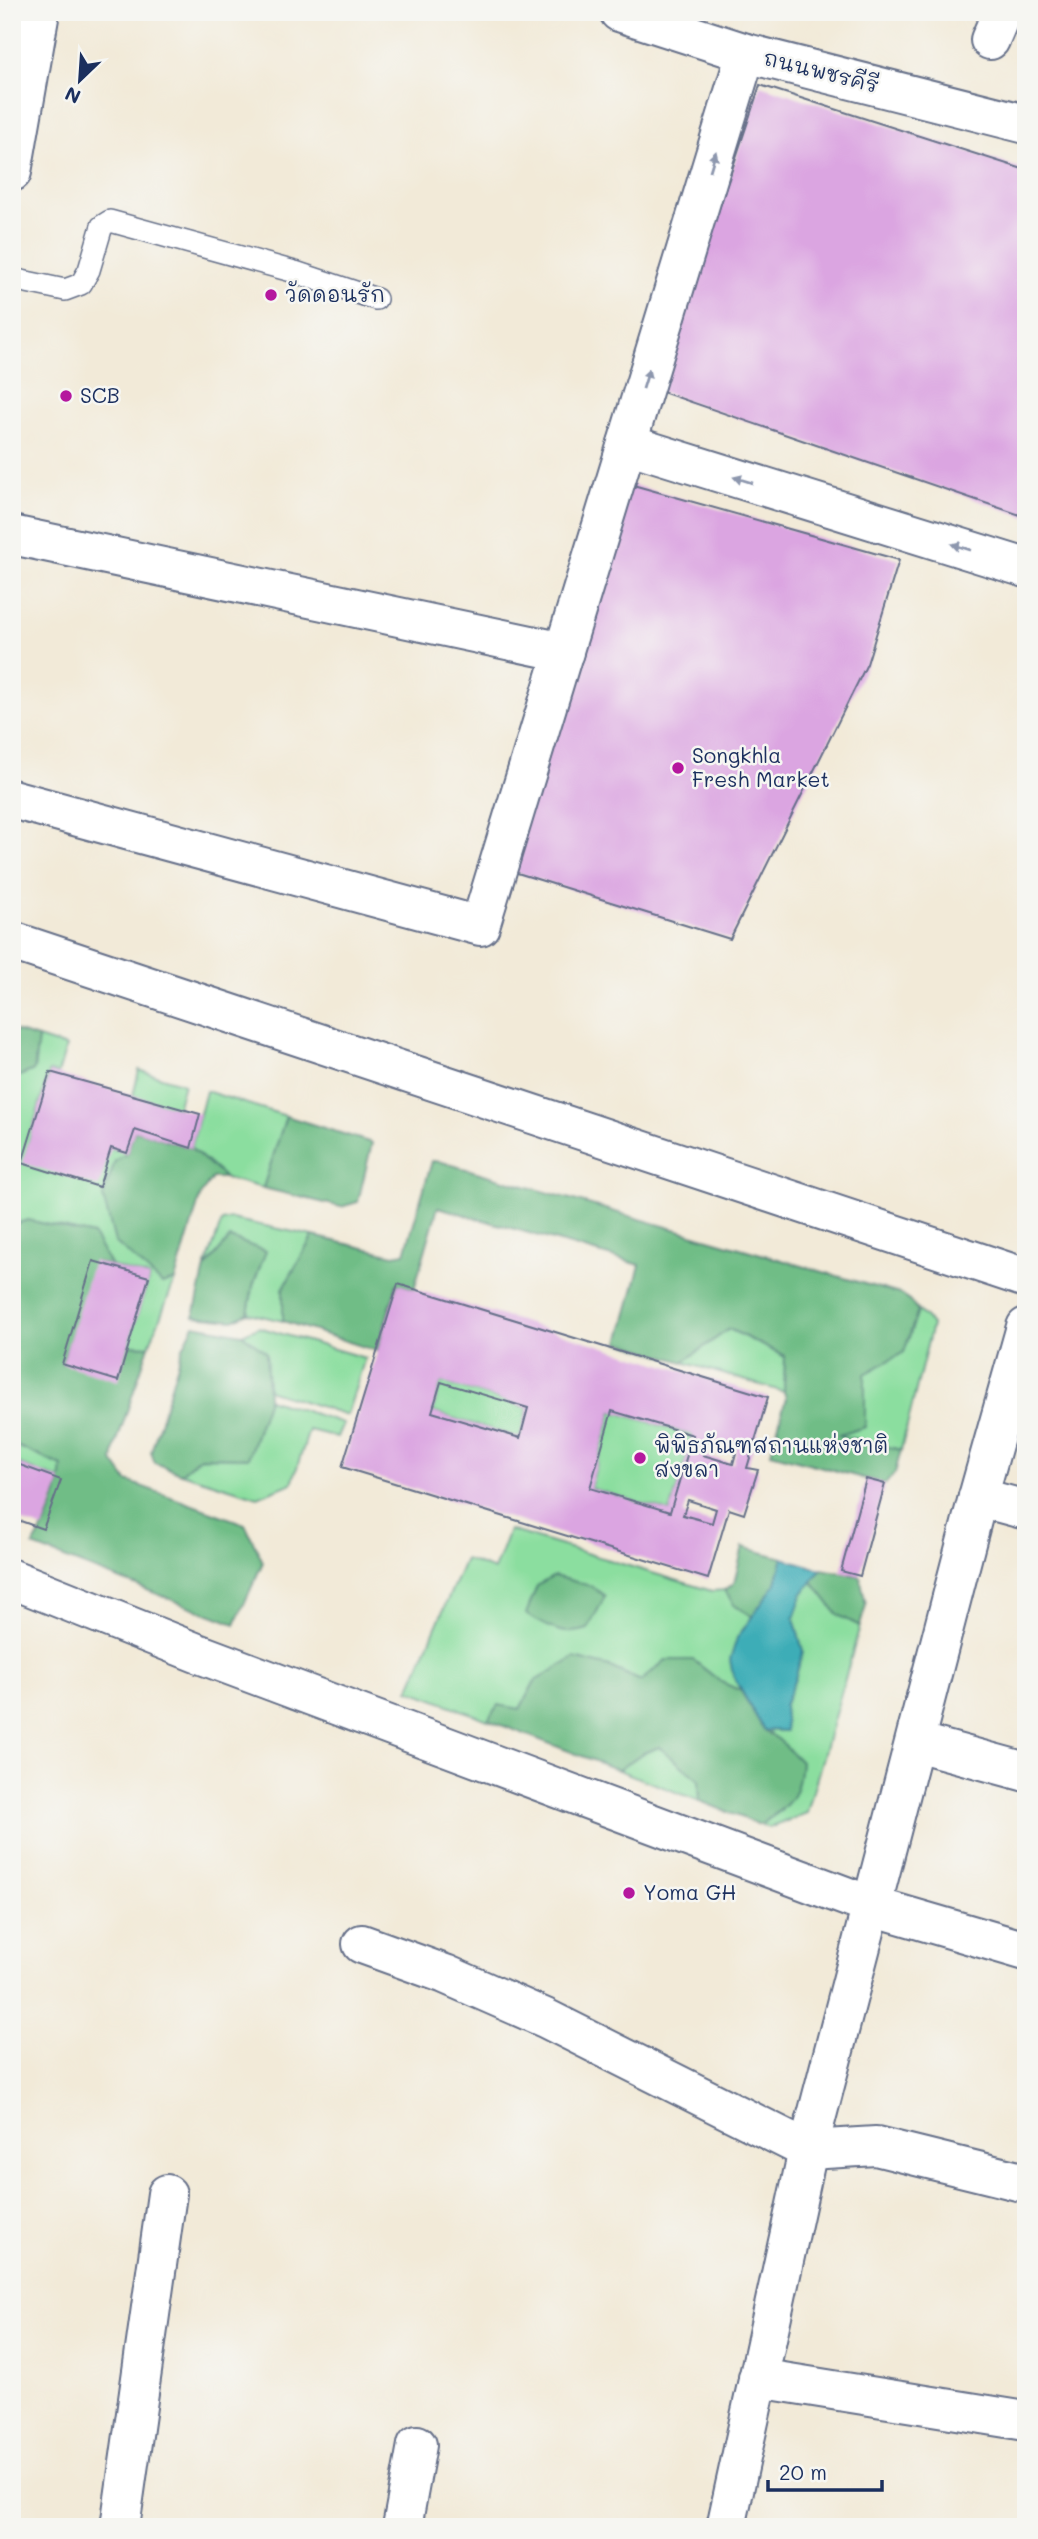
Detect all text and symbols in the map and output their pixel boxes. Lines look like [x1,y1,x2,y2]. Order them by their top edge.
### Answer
street label: ถนนพชรคีรี [761,43,882,98]
north arrow [46,46,116,116]
text: N [61,81,84,110]
one-way arrow [708,150,718,171]
place label: วัดดอนรัก [285,280,385,307]
marker: วัดดอนรัก [263,287,279,303]
one-way arrow [642,368,652,389]
place label: SCB [80,381,120,408]
marker: SCB [58,388,74,404]
one-way arrow [733,474,754,485]
one-way arrow [950,542,971,552]
place label: Songkhla Fresh Market [692,741,830,792]
marker: Songkhla Fresh Market [670,760,686,776]
place label: พิพิธภัณฑสถานแห่งชาติ สงขลา [654,1431,888,1482]
marker: พิพิธภัณฑสถานแห่งชาติ สงขลา [632,1450,648,1466]
place label: Yoma GH [643,1878,736,1905]
marker: Yoma GH [621,1885,637,1901]
scale bar [768,2448,882,2492]
text: 20 m [779,2458,827,2485]

